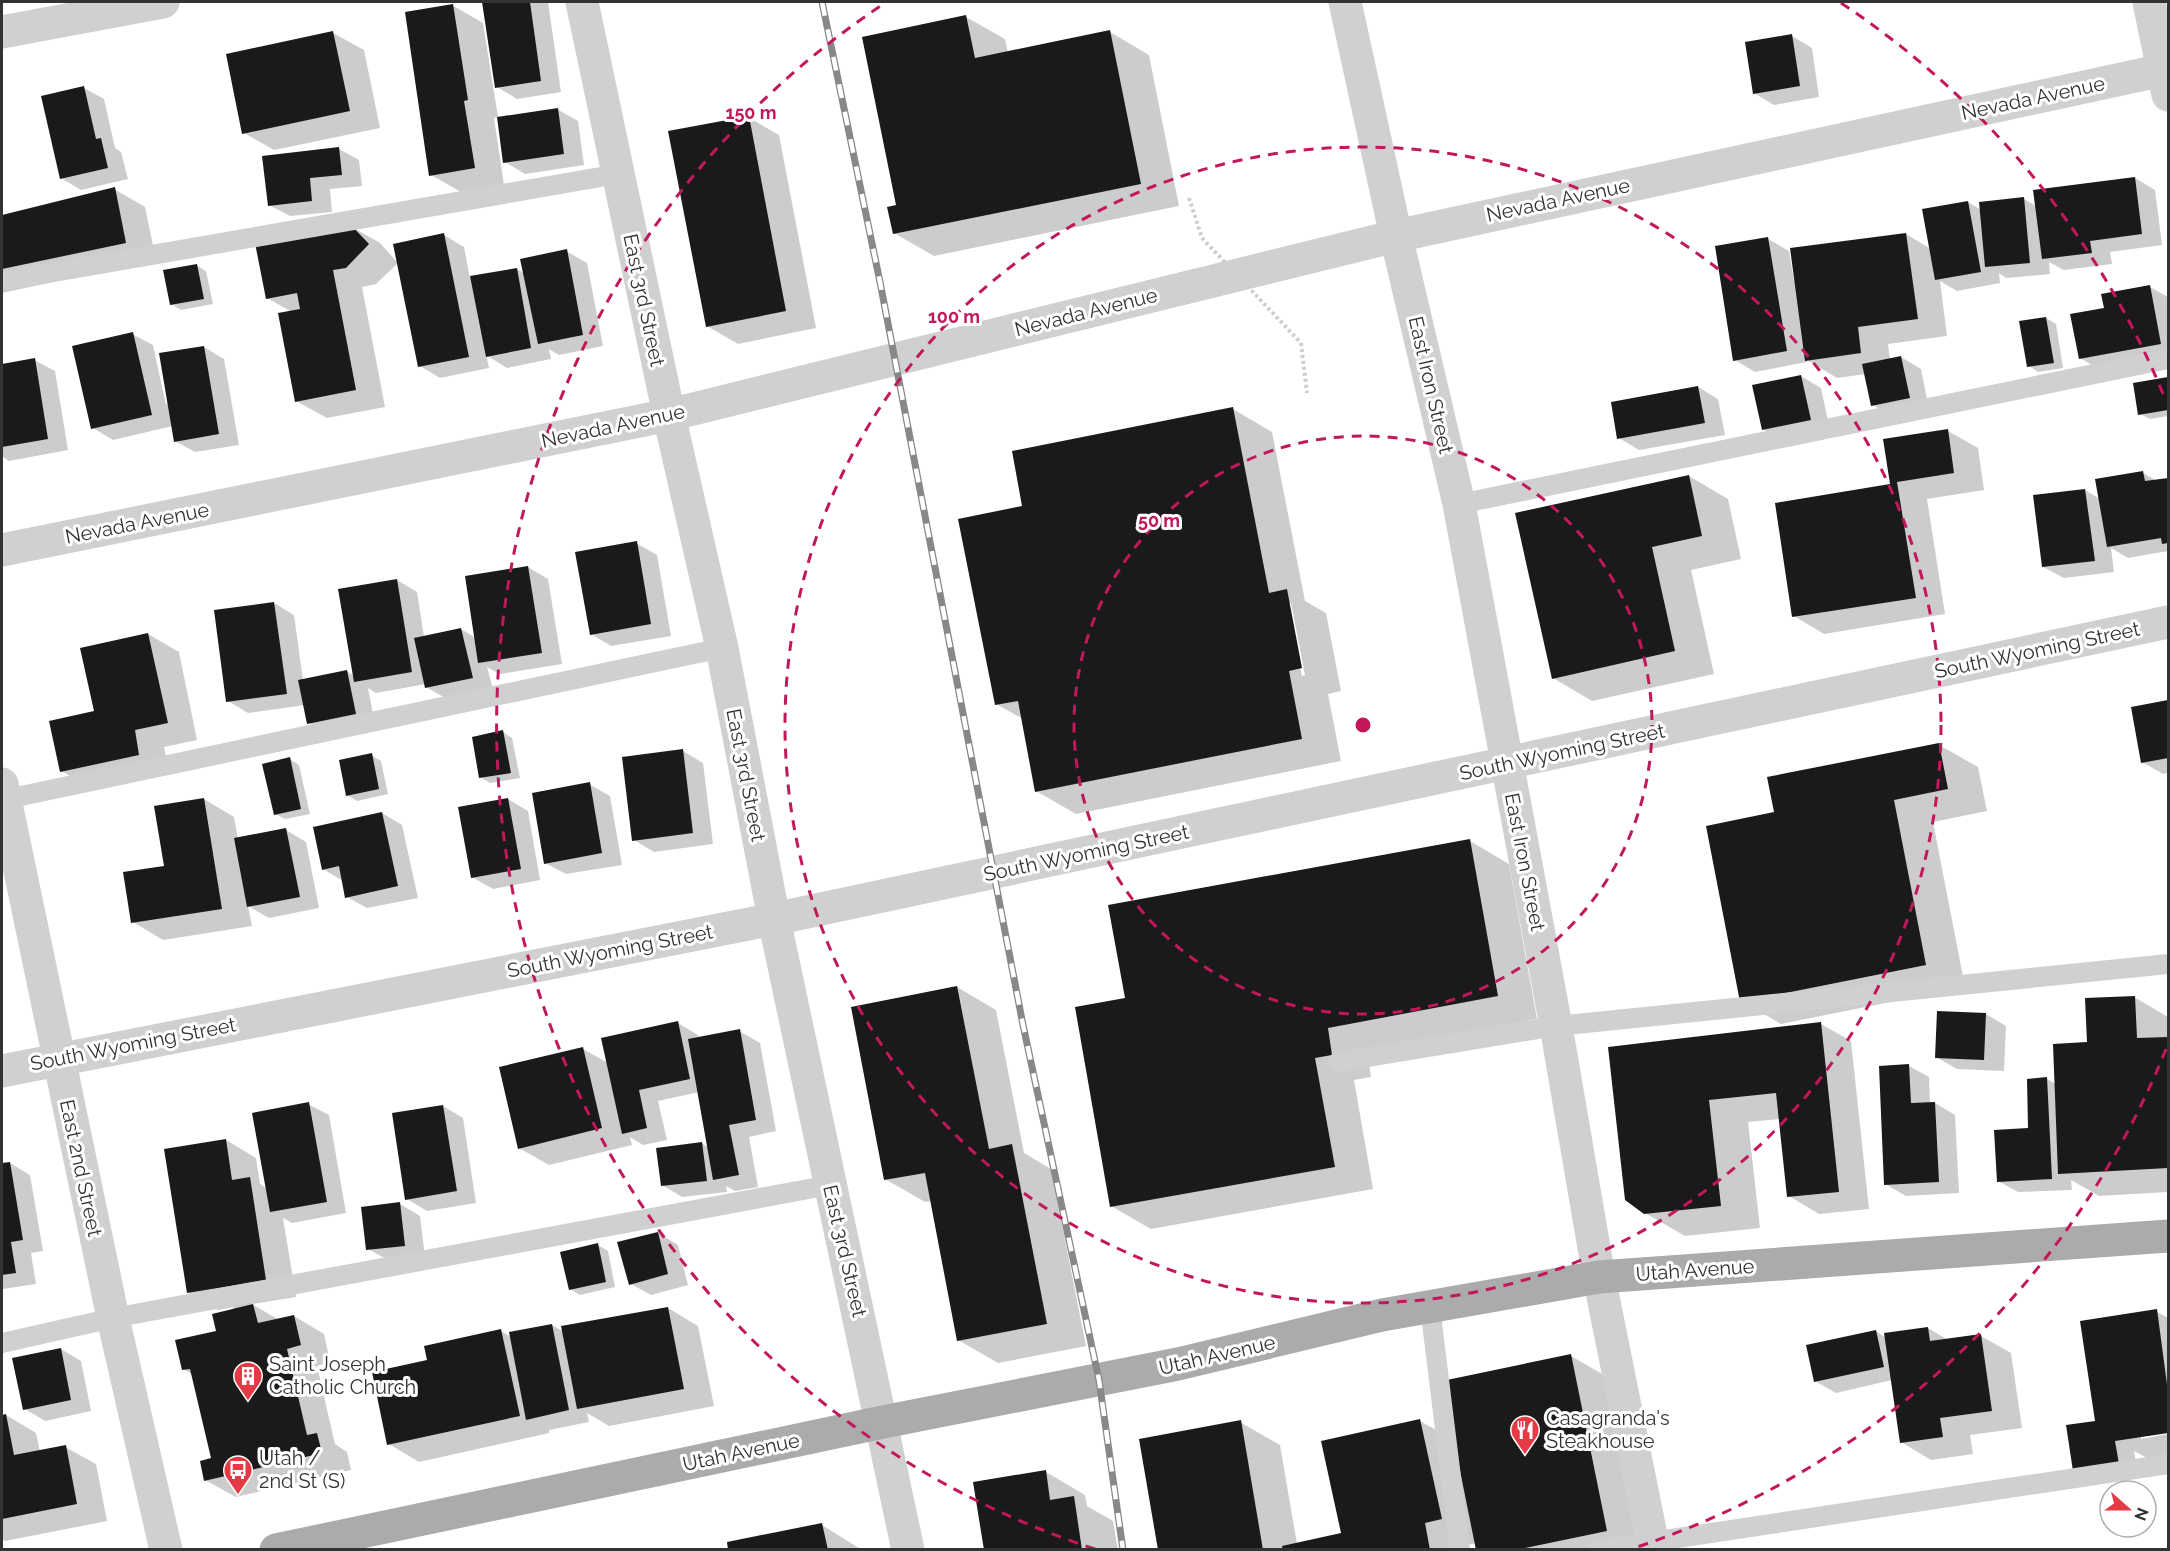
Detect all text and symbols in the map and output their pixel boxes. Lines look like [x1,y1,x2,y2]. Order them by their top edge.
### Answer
street label: Nevada Avenue [1959,71,2107,125]
text: 150 m [726,102,777,123]
street label: Nevada Avenue [1484,173,1632,227]
street label: East 3rd Street [618,232,670,369]
street label: Nevada Avenue [1012,283,1160,341]
text: 100 m [928,306,980,327]
street label: East Iron Street [1404,314,1459,456]
street label: Nevada Avenue [539,399,687,453]
street label: Nevada Avenue [63,497,211,549]
text: 50 m [1138,510,1180,531]
street label: South Wyoming Street [1932,616,2142,683]
street label: East 3rd Street [721,707,771,844]
centre of rings [1353,715,1373,735]
street label: South Wyoming Street [1457,718,1667,785]
street label: East Iron Street [1500,791,1550,933]
street label: South Wyoming Street [981,819,1191,886]
street label: South Wyoming Street [505,919,715,983]
street label: South Wyoming Street [28,1012,238,1076]
street label: East 2nd Street [55,1097,107,1239]
street label: East 3rd Street [818,1183,872,1320]
street label: Utah Avenue [1635,1254,1755,1286]
street label: Utah Avenue [1156,1330,1278,1380]
place label: Saint Joseph Catholic Church [269,1352,416,1399]
building icon: Saint Joseph Catholic Church [232,1360,264,1402]
place label: Casagranda's Steakhouse [1546,1406,1670,1453]
restaurant icon: Casagranda's Steakhouse [1509,1414,1541,1456]
street label: Utah Avenue [680,1428,802,1476]
place label: Utah / 2nd St (S) [259,1446,345,1493]
bus stop icon: Utah / 2nd St (S) [222,1454,254,1496]
north arrow [2098,1479,2158,1539]
text: N [2130,1505,2153,1523]

